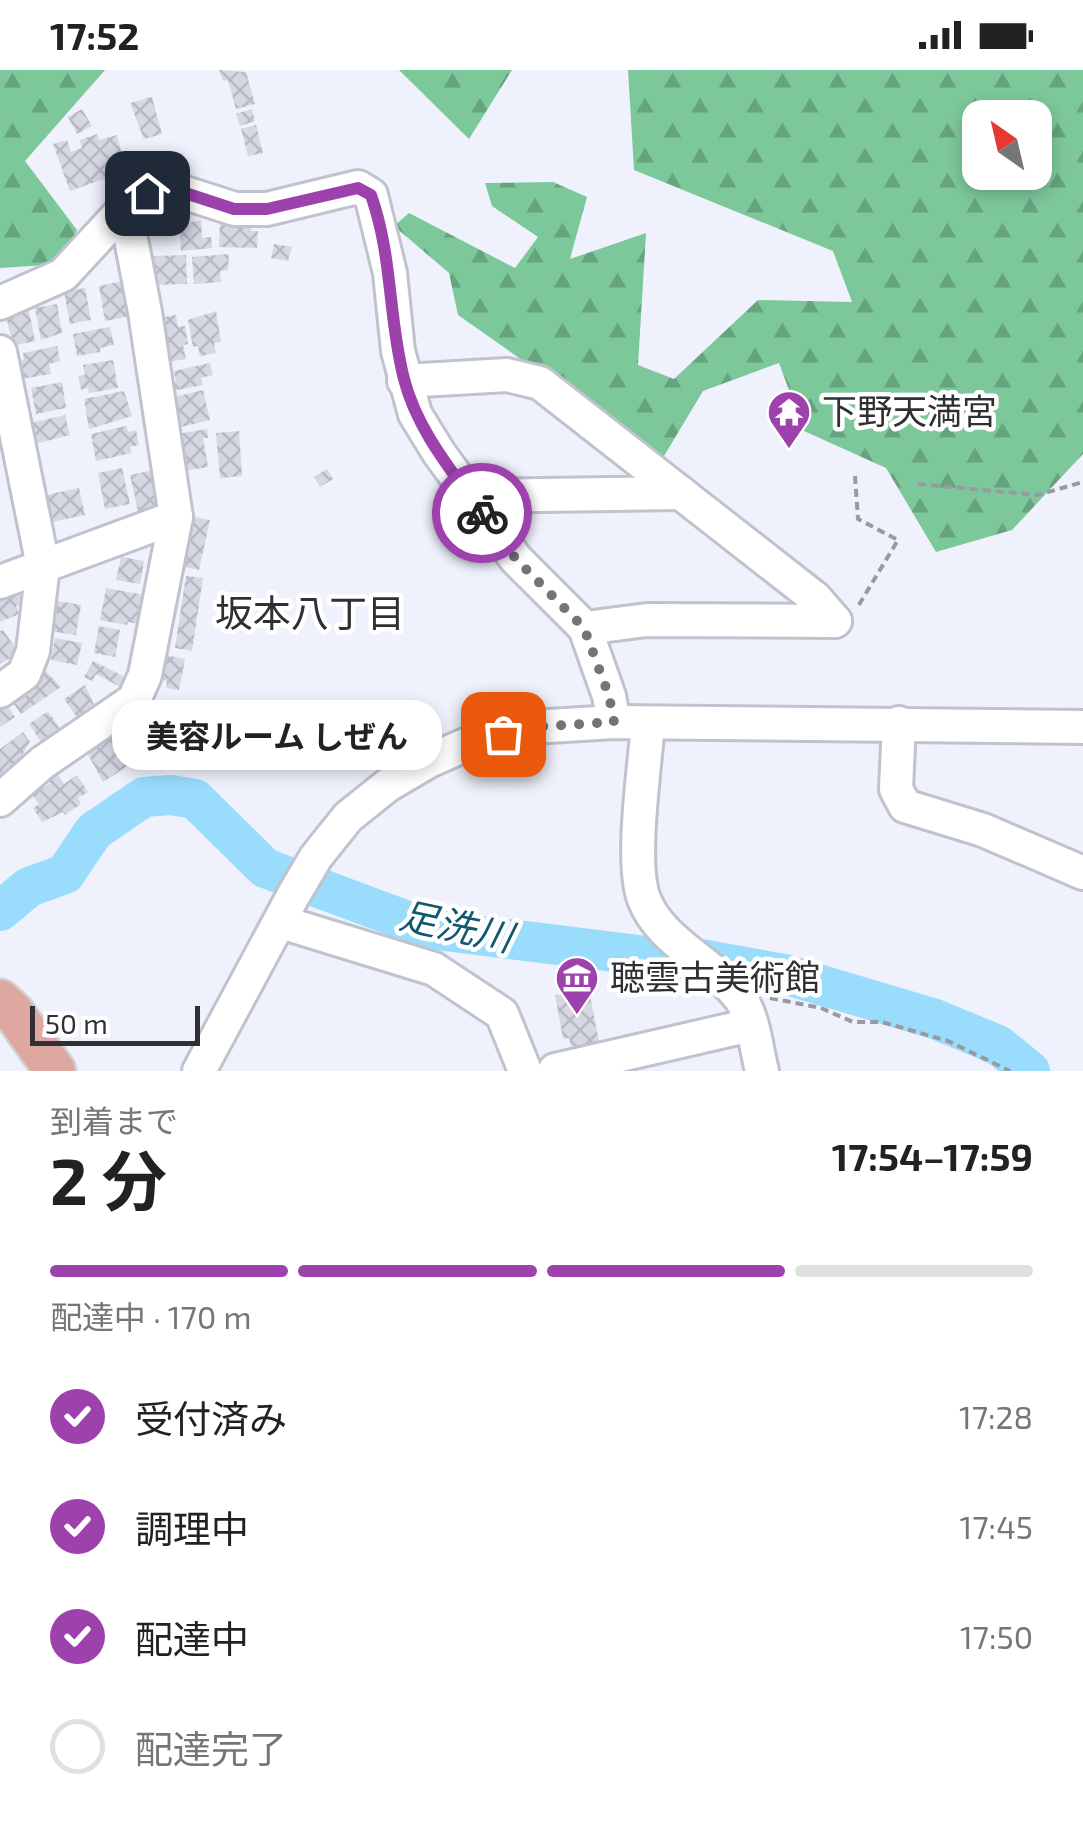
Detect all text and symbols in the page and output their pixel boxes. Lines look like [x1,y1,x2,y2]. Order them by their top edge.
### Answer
text: 17:52 [50,12,139,58]
north arrow [962,100,1052,190]
map controls [962,100,1052,190]
pin [105,151,190,236]
icon: home [120,166,175,221]
temple icon: 下野天満宮 [766,389,812,450]
place label: 下野天満宮 [822,389,997,431]
courier [432,463,532,563]
icon: bike [455,486,510,541]
district label: 坂本八丁目 [215,589,405,635]
pin [461,692,546,777]
callout: 美容ルーム しぜん [113,699,443,769]
icon: bag [476,707,531,762]
text: 美容ルーム しぜん [146,716,408,754]
water label: 足洗川 [396,891,521,960]
museum icon: 聴雲古美術館 [554,955,600,1016]
place label: 聴雲古美術館 [610,955,820,997]
scale bar [30,1001,200,1046]
text: 50 m [45,1006,108,1040]
text: 到着まで [50,1101,178,1139]
text: 17:54–17:59 [832,1133,1033,1179]
text: 2 分 [50,1140,167,1218]
text: 配達中 · 170 m [50,1297,251,1335]
icon: check [50,1389,105,1444]
text: 受付済み [135,1395,287,1441]
text: 17:28 [959,1397,1033,1435]
icon: check [50,1499,105,1554]
text: 調理中 [135,1505,249,1551]
text: 17:45 [959,1507,1033,1545]
icon: check [50,1609,105,1664]
text: 配達中 [135,1615,249,1661]
text: 17:50 [960,1617,1033,1655]
text: 配達完了 [135,1725,287,1771]

